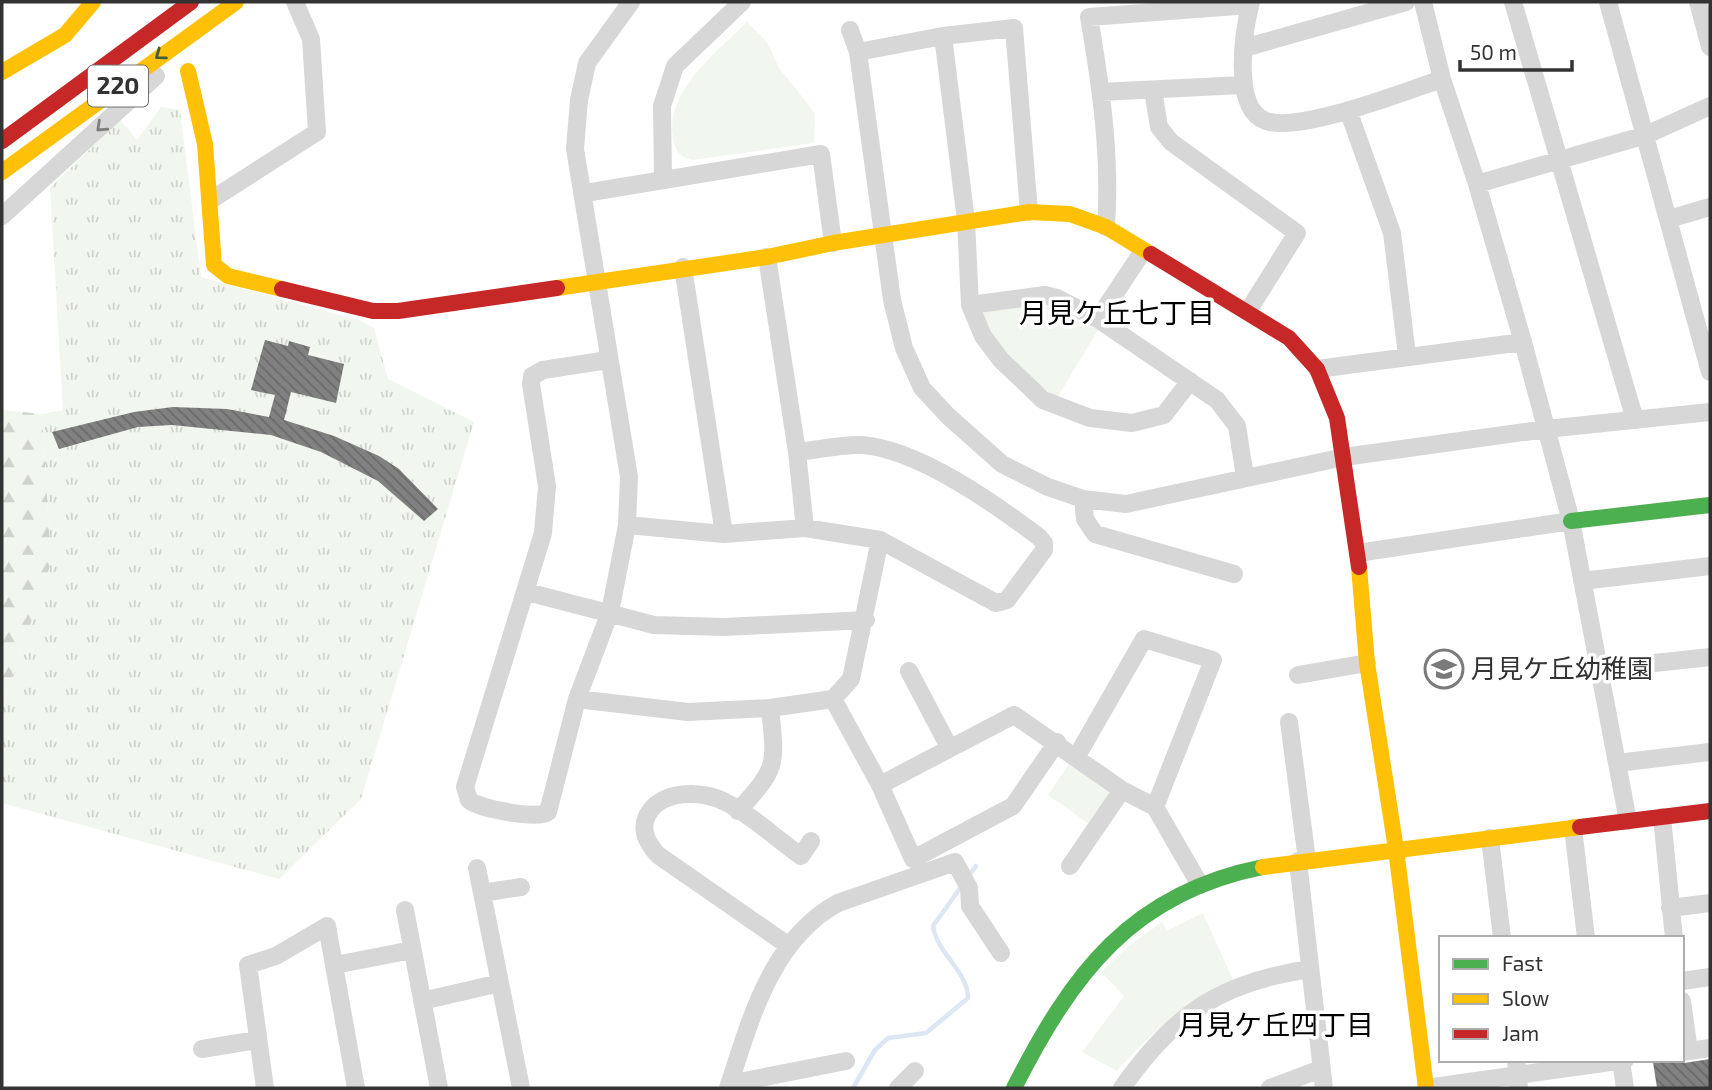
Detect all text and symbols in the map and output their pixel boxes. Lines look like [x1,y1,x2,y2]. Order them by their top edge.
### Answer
scale bar [1460,28,1572,72]
text: 50 m [1470,39,1517,64]
one-way arrow [155,47,168,60]
road number: 220 [88,66,148,106]
one-way arrow [96,119,109,131]
district label: 月見ケ丘七丁目 [1019,295,1215,329]
school or university icon: 月見ケ丘幼稚園 [1423,648,1465,690]
place label: 月見ケ丘幼稚園 [1471,652,1653,683]
legend [1439,936,1684,1062]
text: Fast [1502,950,1543,975]
text: Slow [1502,985,1549,1010]
district label: 月見ケ丘四丁目 [1178,1007,1374,1041]
text: Jam [1502,1020,1539,1045]

